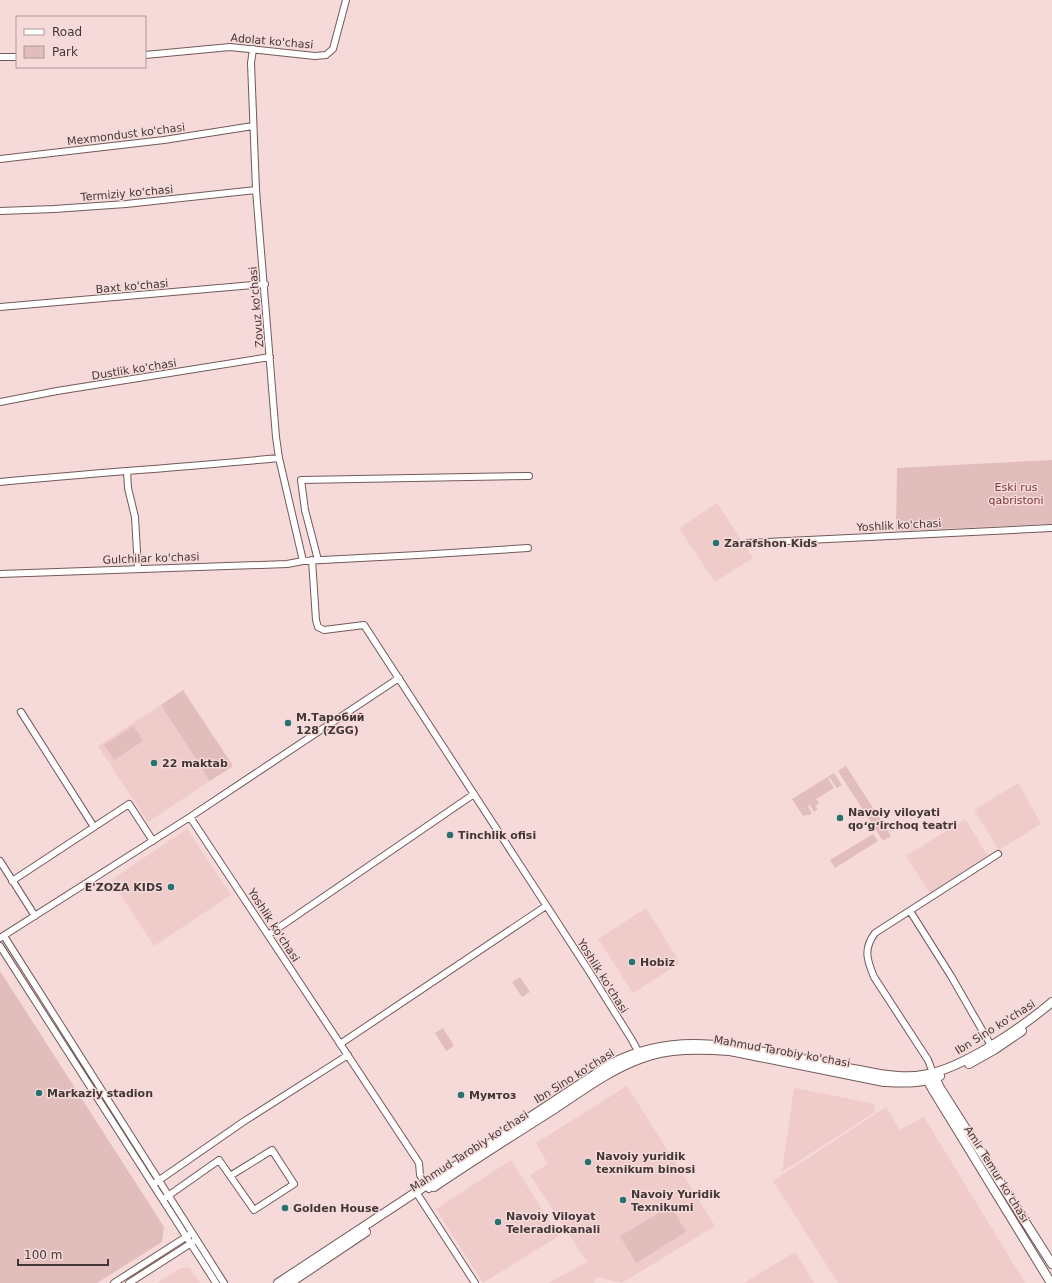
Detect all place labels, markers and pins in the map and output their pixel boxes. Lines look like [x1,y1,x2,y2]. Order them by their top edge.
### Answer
place label: Zarafshon Kids [724,537,818,550]
marker: Zarafshon Kids [711,538,721,548]
place label: М.Таробий 128 (ZGG) [296,711,365,737]
marker: М.Таробий 128 (ZGG) [283,718,293,728]
place label: 22 maktab [162,757,228,770]
marker: 22 maktab [149,758,159,768]
place label: Navoiy viloyati qoʻgʻirchoq teatri [848,806,957,832]
marker: Navoiy viloyati qoʻgʻirchoq teatri [835,813,845,823]
place label: Tinchlik ofisi [458,829,536,842]
marker: Tinchlik ofisi [445,830,455,840]
place label: E'ZOZA KIDS [85,881,163,894]
marker: E'ZOZA KIDS [166,882,176,892]
place label: Hobiz [640,956,675,969]
marker: Hobiz [627,957,637,967]
place label: Markaziy stadion [47,1087,153,1100]
marker: Markaziy stadion [34,1088,44,1098]
place label: Мумтоз [469,1089,516,1102]
marker: Мумтоз [456,1090,466,1100]
place label: Navoiy yuridik texnikum binosi [596,1150,695,1176]
marker: Navoiy yuridik texnikum binosi [583,1157,593,1167]
place label: Navoiy Yuridik Texnikumi [631,1188,721,1214]
marker: Navoiy Yuridik Texnikumi [618,1195,628,1205]
place label: Golden House [293,1202,379,1215]
marker: Golden House [280,1203,290,1213]
place label: Navoiy Viloyat Teleradiokanali [506,1210,600,1236]
marker: Navoiy Viloyat Teleradiokanali [493,1217,503,1227]

